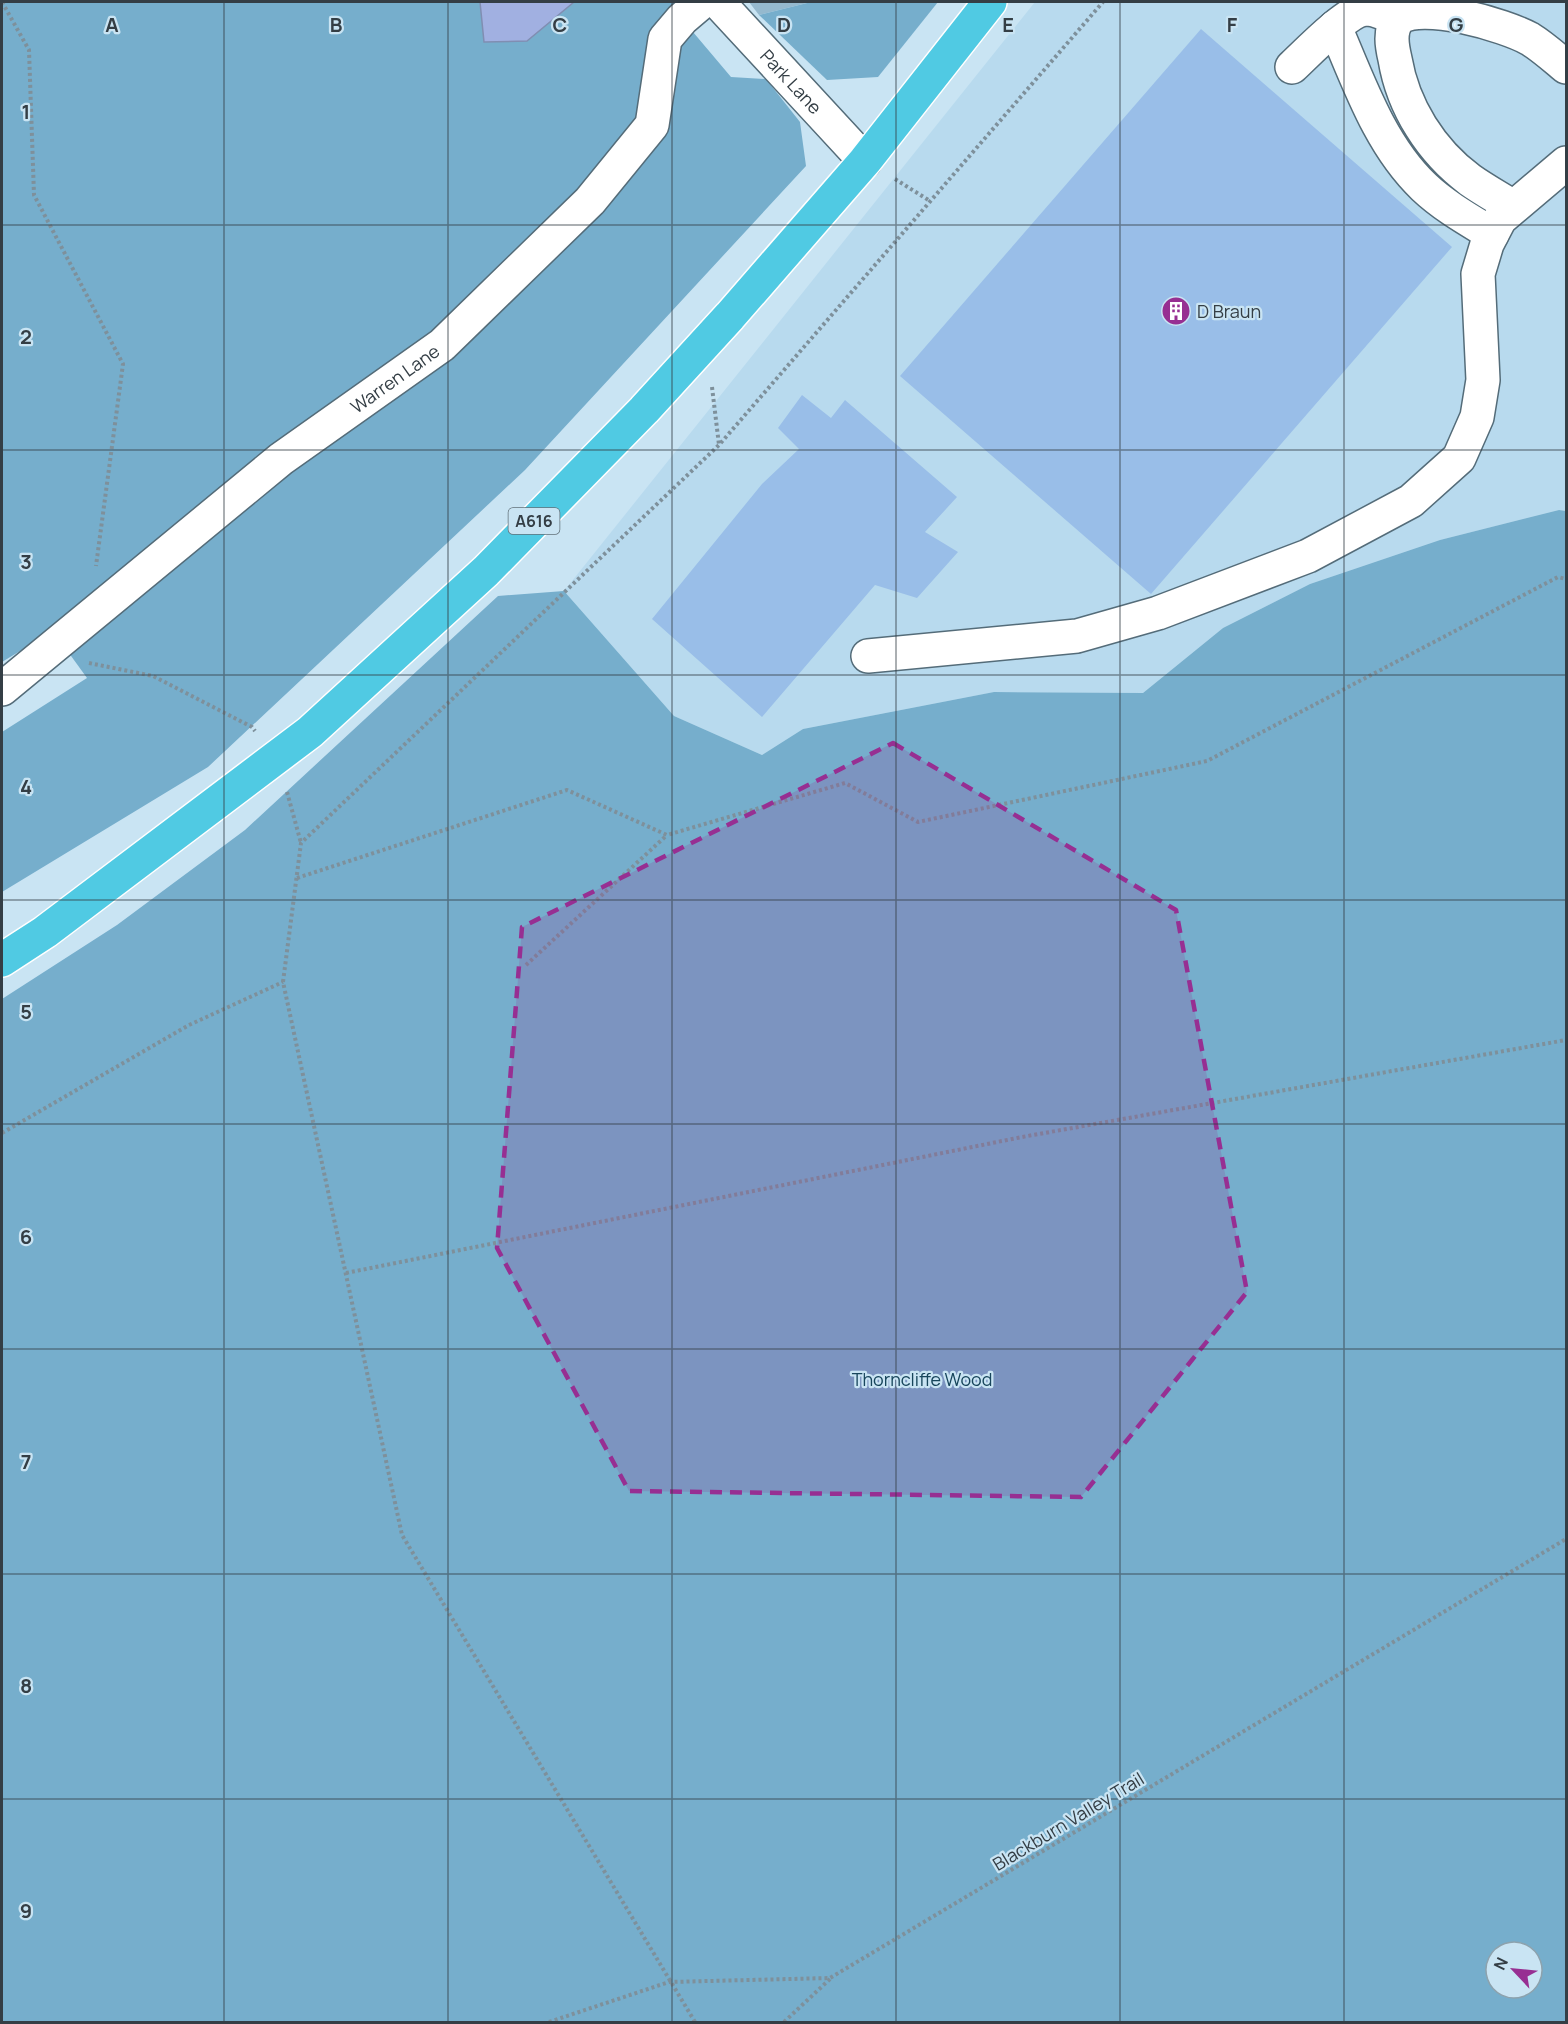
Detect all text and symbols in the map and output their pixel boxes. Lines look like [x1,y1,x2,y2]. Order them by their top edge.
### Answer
text: A [105,11,119,38]
text: B [330,11,343,38]
text: C [553,11,567,38]
text: D [777,11,791,38]
text: E [1002,11,1014,38]
text: F [1227,11,1238,38]
text: G [1449,11,1464,38]
street label: Park Lane [755,44,827,119]
text: 1 [22,98,30,125]
building icon: D Braun [1160,295,1192,327]
place label: D Braun [1197,299,1261,323]
text: 2 [20,323,32,350]
street label: Warren Lane [345,339,444,418]
road number: A616 [508,508,560,534]
text: 3 [20,548,32,575]
text: 4 [20,773,32,800]
text: 5 [20,998,32,1025]
text: 6 [20,1223,32,1250]
park label: Thorncliffe Wood [852,1367,992,1391]
text: 7 [21,1448,31,1475]
text: 8 [20,1672,32,1699]
street label: Blackburn Valley Trail [988,1766,1148,1876]
text: 9 [20,1897,32,1924]
north arrow [1484,1940,1544,2000]
text: N [1488,1953,1513,1973]

